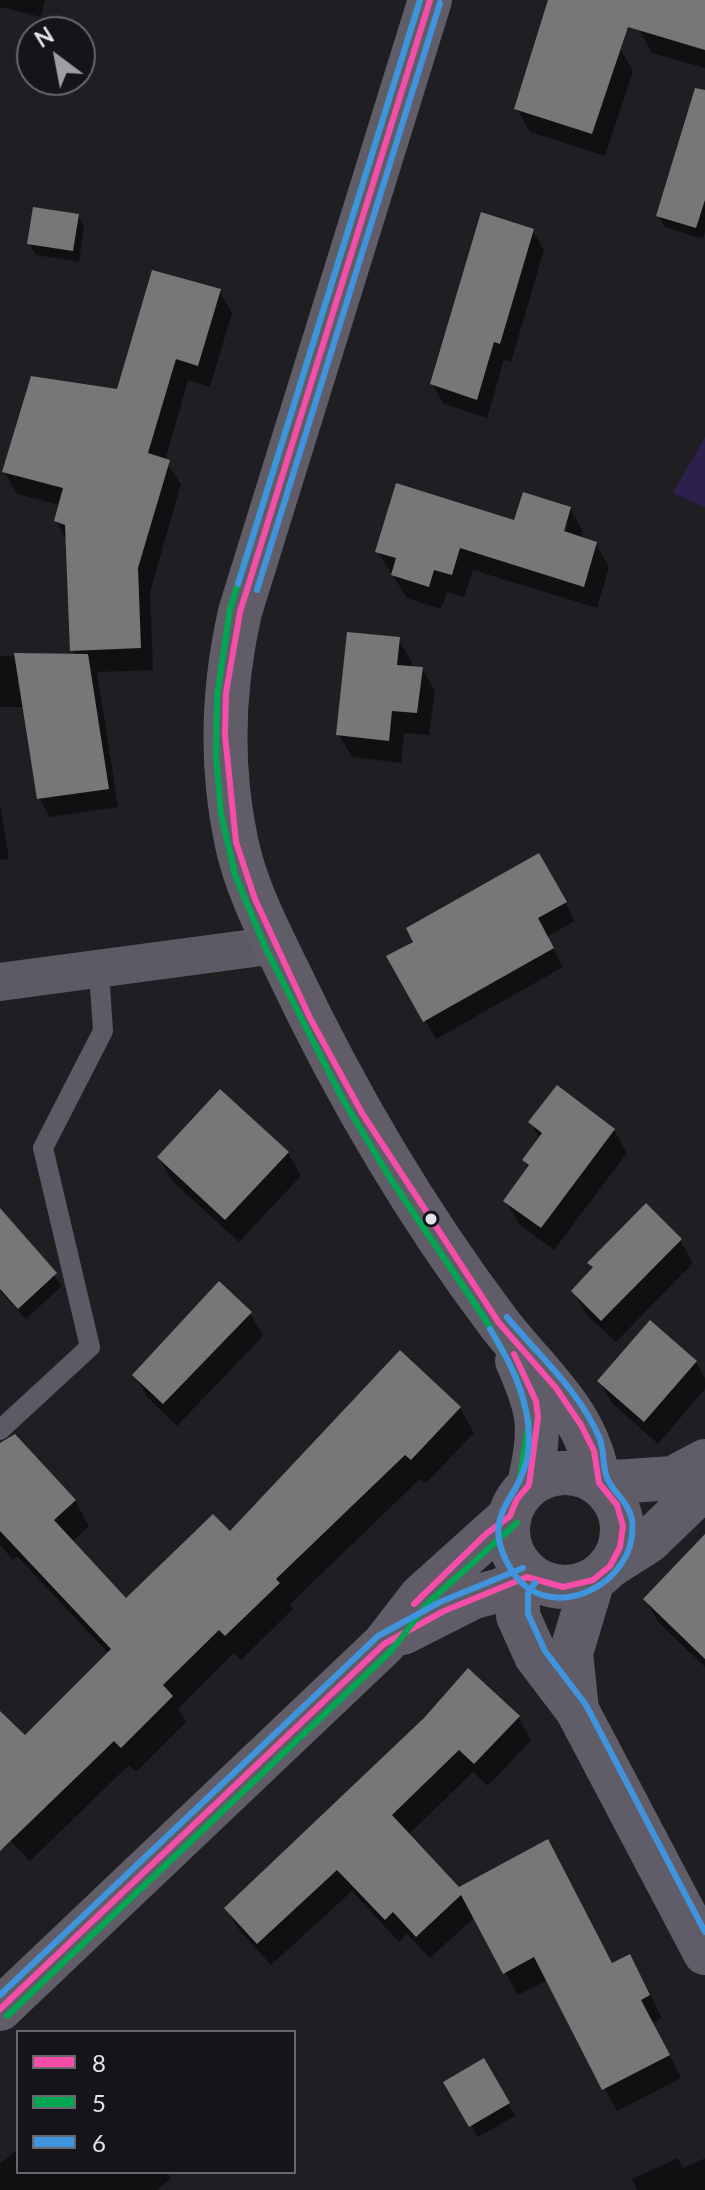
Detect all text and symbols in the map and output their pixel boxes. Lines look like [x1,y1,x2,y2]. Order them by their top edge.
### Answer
north arrow [16,16,96,96]
text: N [30,21,58,53]
unlabelled marker [423,1211,439,1227]
legend [16,2030,296,2174]
text: 8 [92,2048,106,2077]
text: 5 [92,2088,106,2117]
text: 6 [92,2128,106,2157]

